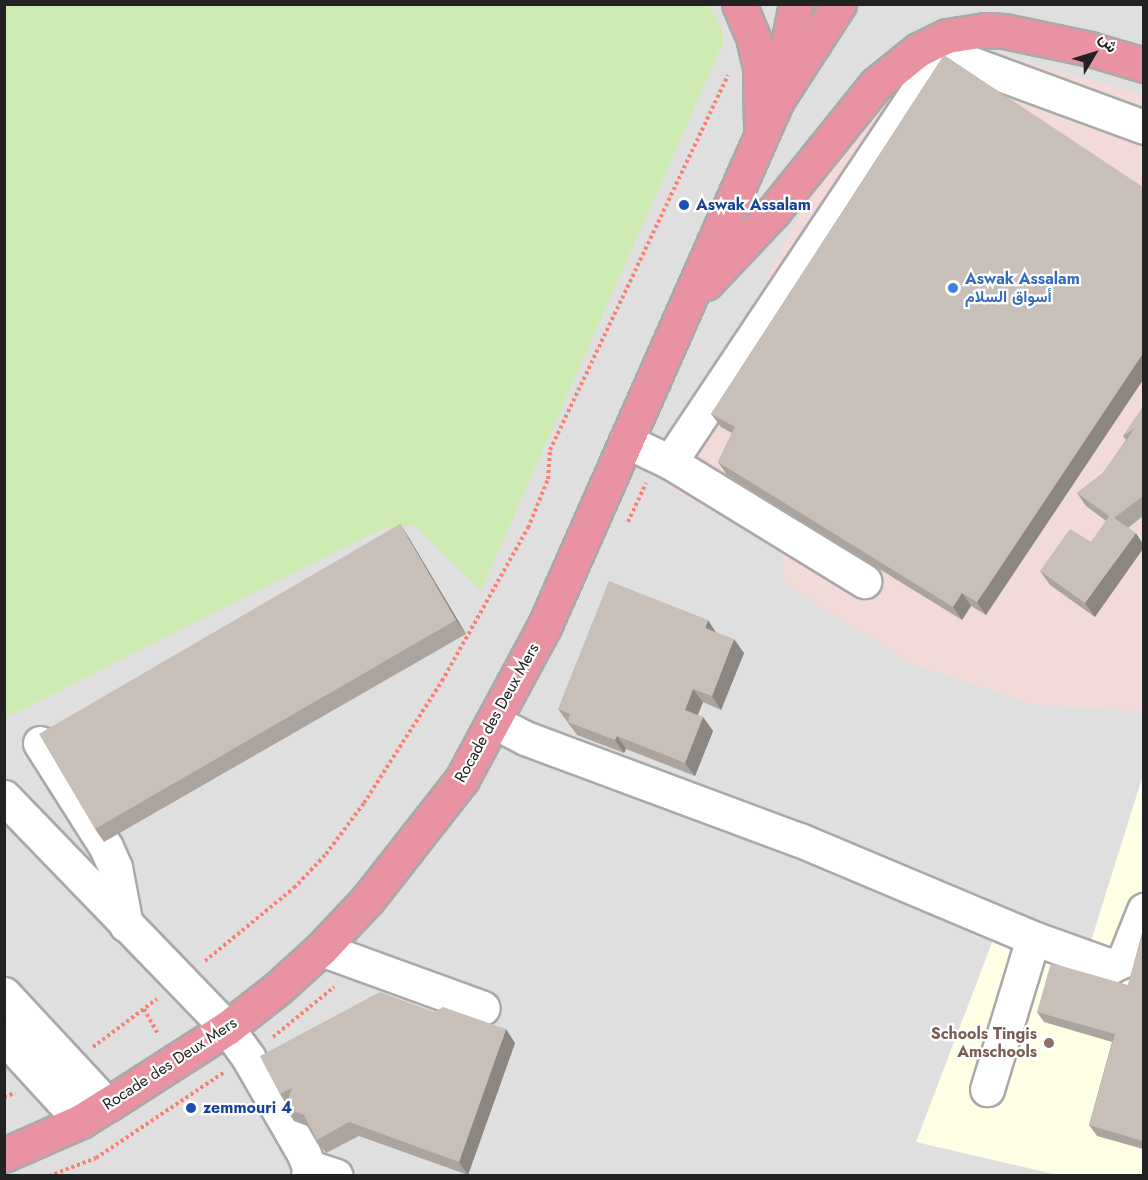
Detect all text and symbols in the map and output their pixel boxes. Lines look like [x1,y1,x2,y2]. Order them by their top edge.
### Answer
north arrow [1064,24,1124,84]
text: ش [1094,28,1124,57]
place label: Aswak Assalam [696,195,811,215]
marker: Aswak Assalam [677,198,691,212]
place label: Aswak Assalam أسواق السلام [965,269,1080,307]
marker: Aswak Assalam أسواق السلام [946,281,960,295]
street label: Rocade des Deux Mers [451,640,543,786]
street label: Rocade des Deux Mers [99,1013,241,1115]
place label: Schools Tingis Amschools [931,1024,1037,1062]
marker: Schools Tingis Amschools [1042,1036,1056,1050]
place label: zemmouri 4 [203,1098,292,1118]
marker: zemmouri 4 [184,1101,198,1115]

